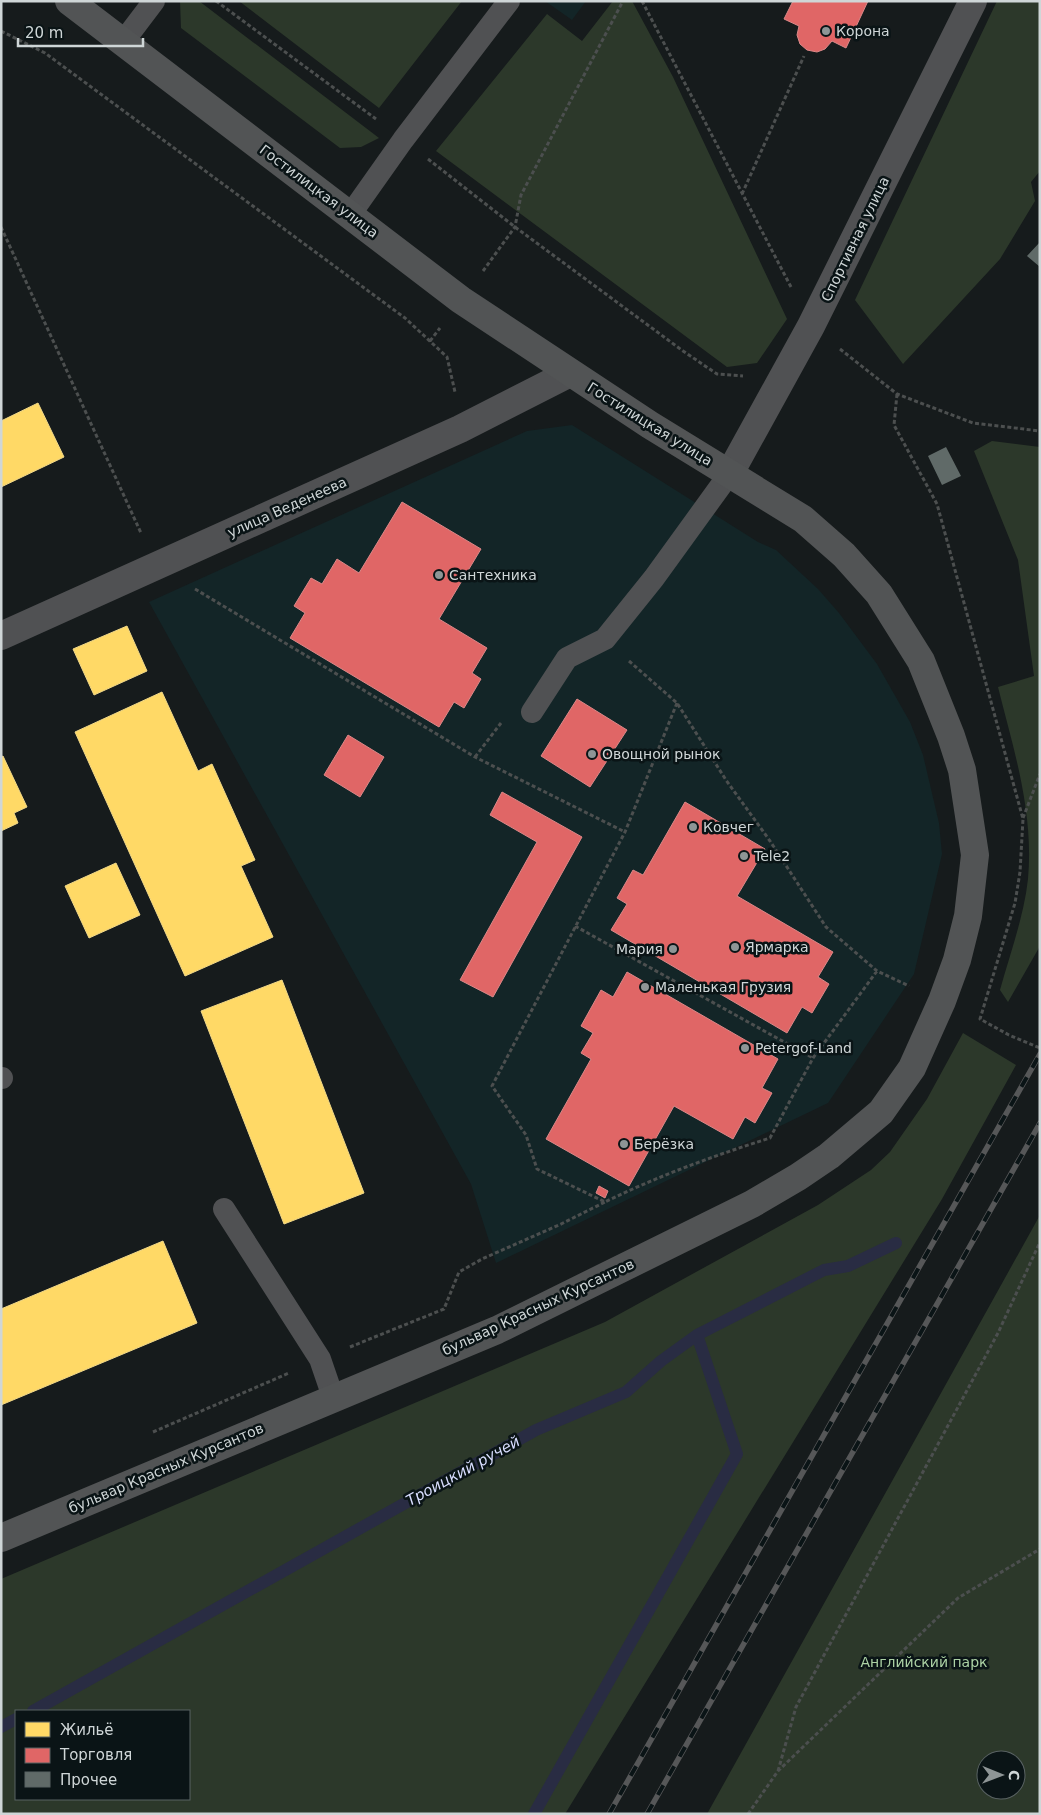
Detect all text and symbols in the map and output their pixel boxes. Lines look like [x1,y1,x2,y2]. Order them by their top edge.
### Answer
scale bar [18,15,142,47]
place label: Корона [836,23,890,39]
text: 20 m [25,24,63,42]
marker: Корона [820,25,832,37]
street label: Гостилицкая улица [257,141,381,241]
street label: Спортивная улица [818,174,892,304]
street label: Гостилицкая улица [585,379,715,469]
street label: улица Веденеева [225,474,349,540]
place label: Сантехника [449,567,537,583]
marker: Сантехника [433,569,445,581]
place label: Овощной рынок [602,746,720,762]
marker: Овощной рынок [586,748,598,760]
place label: Ковчег [703,819,754,835]
marker: Ковчег [687,821,699,833]
place label: Tele2 [753,848,790,864]
marker: Tele2 [738,850,750,862]
place label: Ярмарка [745,939,809,955]
place label: Мария [616,941,663,957]
marker: Ярмарка [729,941,741,953]
marker: Мария [667,943,679,955]
place label: Маленькая Грузия [655,979,791,995]
marker: Маленькая Грузия [639,981,651,993]
place label: Petergof-Land [755,1040,852,1056]
marker: Petergof-Land [739,1042,751,1054]
place label: Берёзка [634,1136,694,1152]
marker: Берёзка [618,1138,630,1150]
street label: бульвар Красных Курсантов [440,1255,636,1359]
street label: бульвар Красных Курсантов [66,1420,266,1516]
water label: Троицкий ручей [403,1432,523,1510]
park label: Английский парк [860,1654,988,1670]
legend [15,1710,190,1800]
text: Жильё [60,1721,114,1739]
text: Торговля [59,1746,132,1764]
north arrow [976,1750,1026,1800]
text: С [1006,1770,1022,1781]
text: Прочее [60,1771,117,1789]

